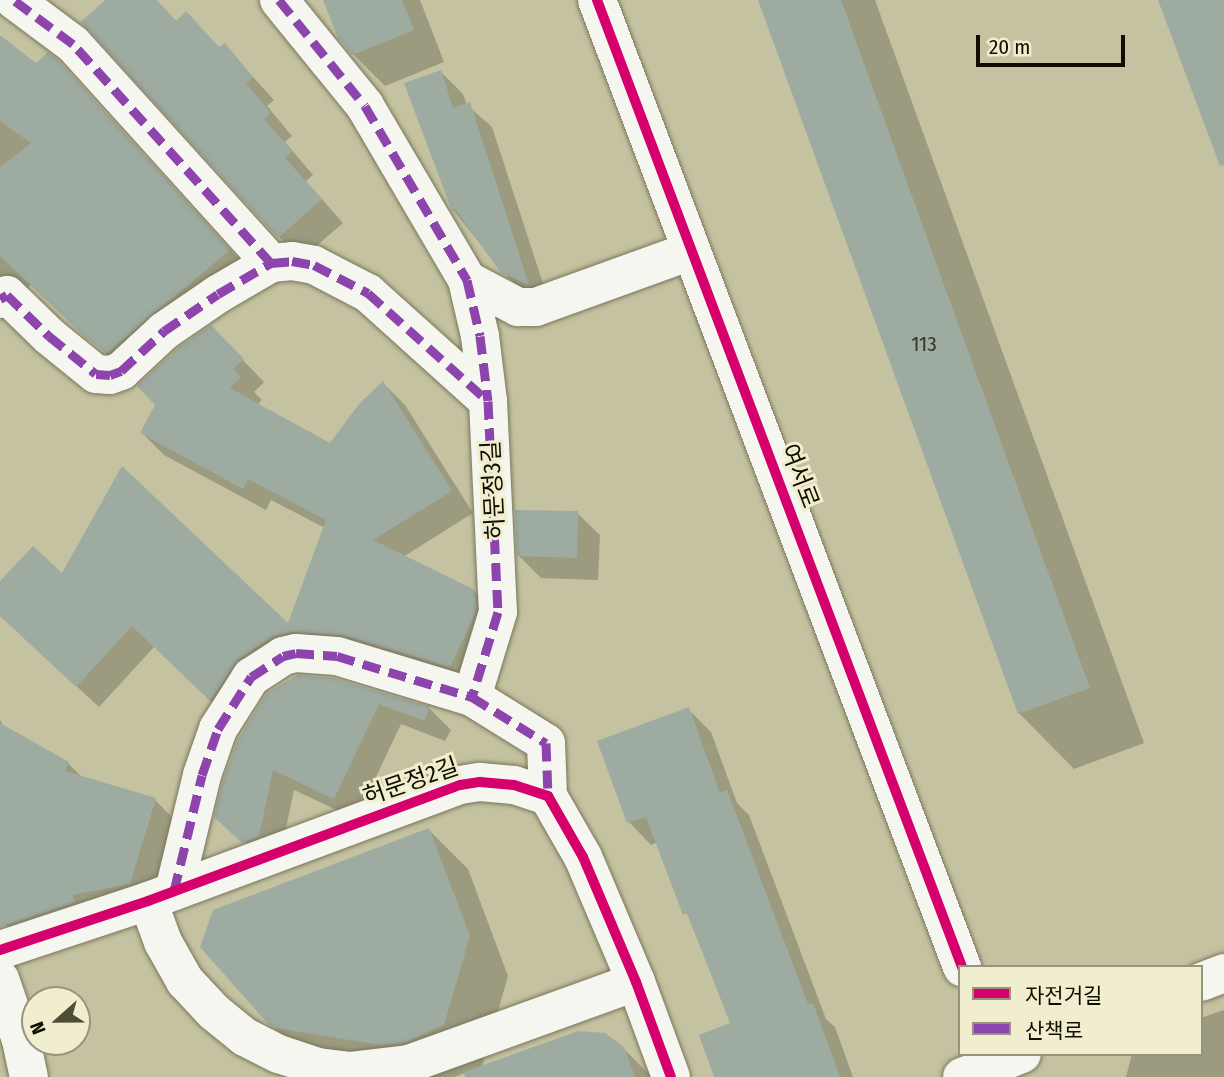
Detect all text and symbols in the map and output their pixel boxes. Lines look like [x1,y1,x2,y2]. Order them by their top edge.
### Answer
scale bar [979,21,1128,65]
text: 20 m [989,34,1030,60]
house number: 113 [911,331,937,357]
street label: 허문정3길 [477,440,511,540]
street label: 여서로 [774,440,824,512]
street label: 허문정2길 [360,752,462,812]
legend [958,965,1203,1056]
text: 자전거길 [1025,983,1102,1009]
north arrow [21,986,91,1056]
text: 산책로 [1025,1018,1083,1044]
text: N [25,1019,51,1037]

